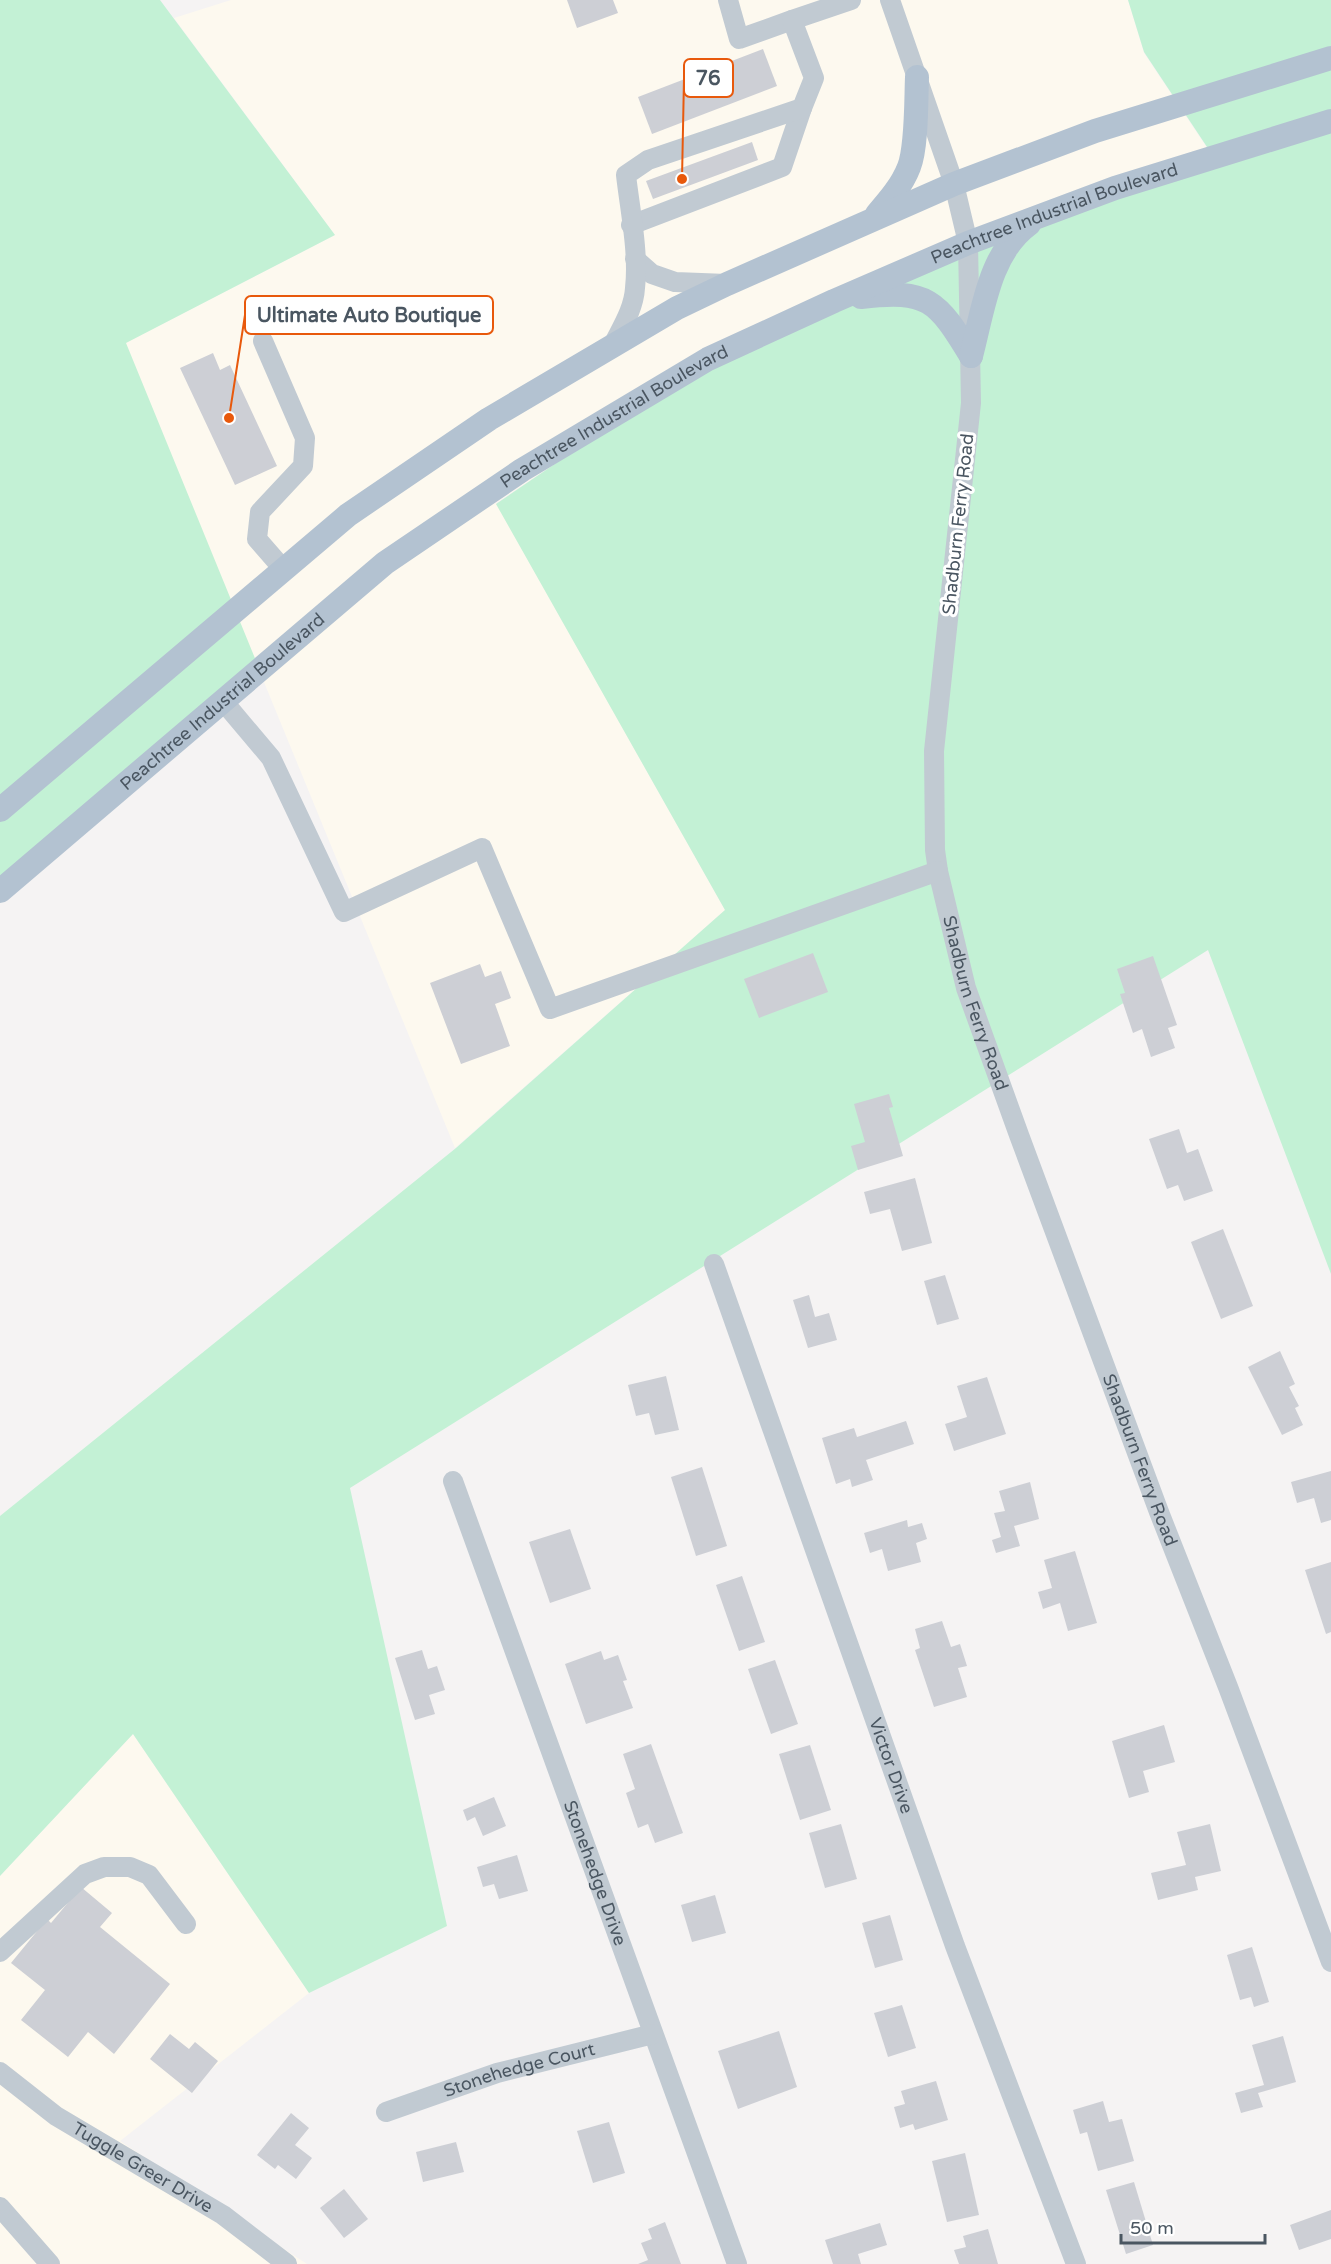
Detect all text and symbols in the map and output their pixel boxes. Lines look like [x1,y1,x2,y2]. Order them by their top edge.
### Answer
callout: 76 [684,59,733,97]
text: 76 [695,67,721,91]
street label: Peachtree Industrial Boulevard [927,158,1181,269]
callout: Ultimate Auto Boutique [245,296,493,334]
text: Ultimate Auto Boutique [257,304,481,328]
street label: Peachtree Industrial Boulevard [496,340,732,493]
street label: Shadburn Ferry Road [938,432,978,616]
street label: Peachtree Industrial Boulevard [115,608,329,795]
street label: Shadburn Ferry Road [938,913,1013,1093]
street label: Shadburn Ferry Road [1098,1371,1182,1549]
street label: Victor Drive [864,1715,918,1816]
street label: Stonehedge Drive [559,1797,632,1949]
street label: Stonehedge Court [441,2038,597,2102]
street label: Tuggle Greer Drive [68,2117,217,2218]
scale bar [1121,2207,1265,2245]
text: 50 m [1130,2217,1174,2239]

